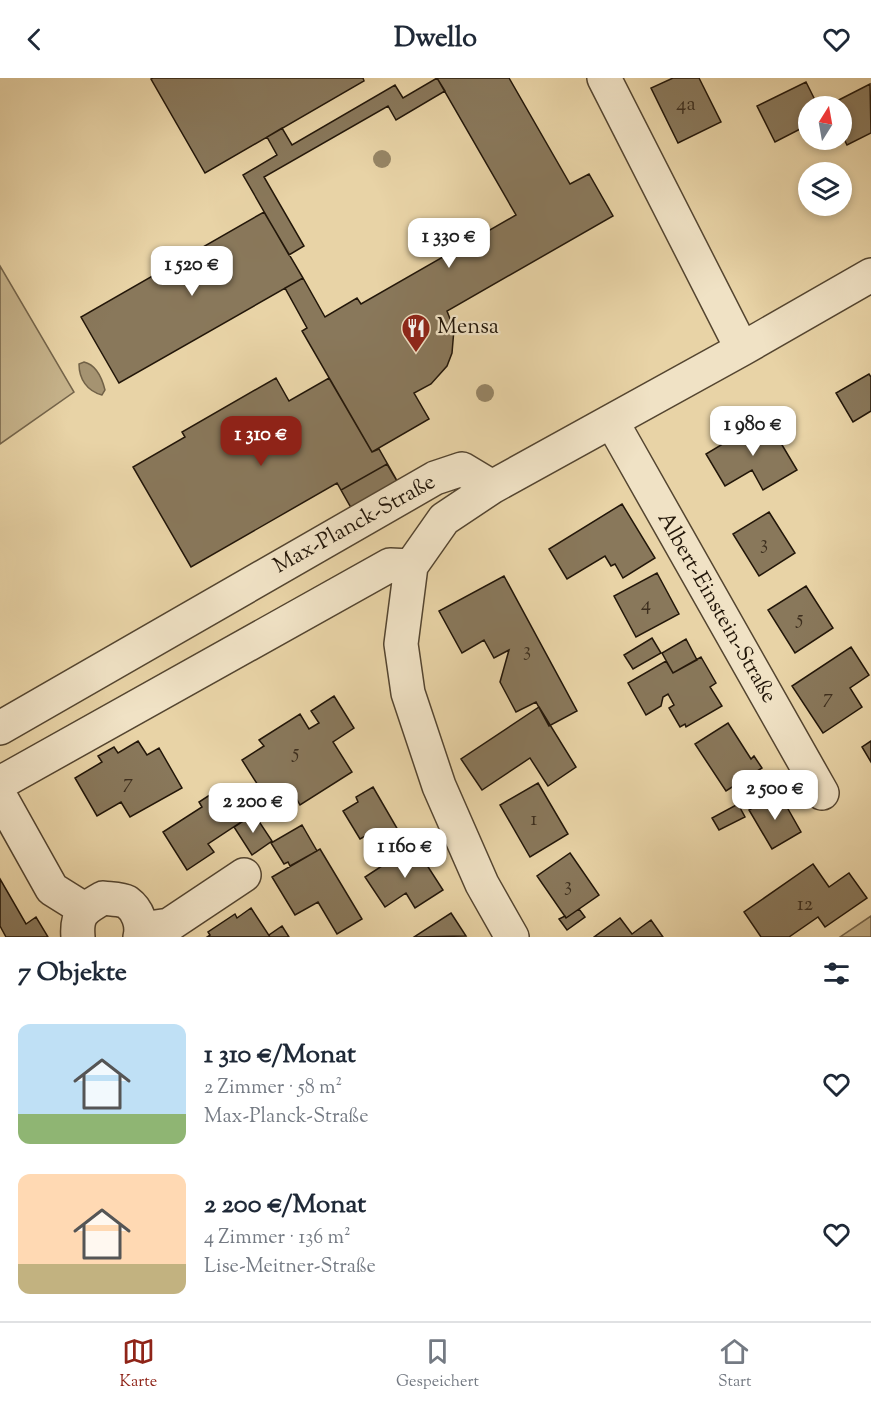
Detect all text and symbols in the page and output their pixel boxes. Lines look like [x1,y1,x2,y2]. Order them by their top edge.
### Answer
text: Dwello [394,20,477,59]
icon: back [18,23,51,56]
icon: heart [820,23,853,56]
house number: 4a [676,91,696,120]
north arrow [798,96,852,150]
map controls [798,96,852,216]
button: layers [798,162,852,216]
pin: 1 330 € [394,218,504,269]
text: 1 330 € [422,223,476,252]
pin: 1 520 € [137,246,247,297]
text: 1 520 € [165,251,219,280]
restaurant icon: Mensa [400,312,432,354]
place label: Mensa [437,312,499,344]
pin: 1 980 € [698,406,808,457]
text: 1 980 € [724,411,782,440]
pin: 1 310 € [206,416,316,467]
text: 1 310 € [235,421,287,450]
street label: Max-Planck-Straße [268,467,442,583]
street label: Albert-Einstein-Straße [648,506,784,710]
house number: 3 [760,530,768,559]
house number: 4 [641,591,651,620]
house number: 5 [796,605,804,634]
house number: 3 [523,637,531,666]
house number: 7 [823,684,833,713]
house number: 5 [292,739,300,768]
house number: 7 [123,769,133,798]
pin: 2 500 € [720,770,830,821]
text: 2 500 € [746,775,804,804]
pin: 2 200 € [198,783,308,834]
text: 2 200 € [223,788,283,817]
house number: 1 [531,806,538,835]
pin: 1 160 € [350,828,460,879]
text: 1 160 € [378,833,432,862]
house number: 3 [564,872,572,901]
house number: 12 [797,891,813,920]
text: 7 Objekte [18,955,127,992]
icon: filters [820,957,853,990]
text: 1 310 €/Monat [204,1037,356,1074]
icon: home [66,1048,138,1120]
icon: heart [820,1068,853,1101]
text: 2 Zimmer · 58 m² [204,1074,342,1103]
text: Max-Planck-Straße [204,1103,368,1132]
text: 2 200 €/Monat [204,1187,366,1224]
icon: home [66,1198,138,1270]
icon: heart [820,1218,853,1251]
text: 4 Zimmer · 136 m² [204,1224,351,1253]
text: Lise-Meitner-Straße [204,1253,376,1282]
tab: Karte [119,1335,157,1394]
tab: Gespeichert [396,1335,479,1394]
tab: Start [718,1335,752,1394]

